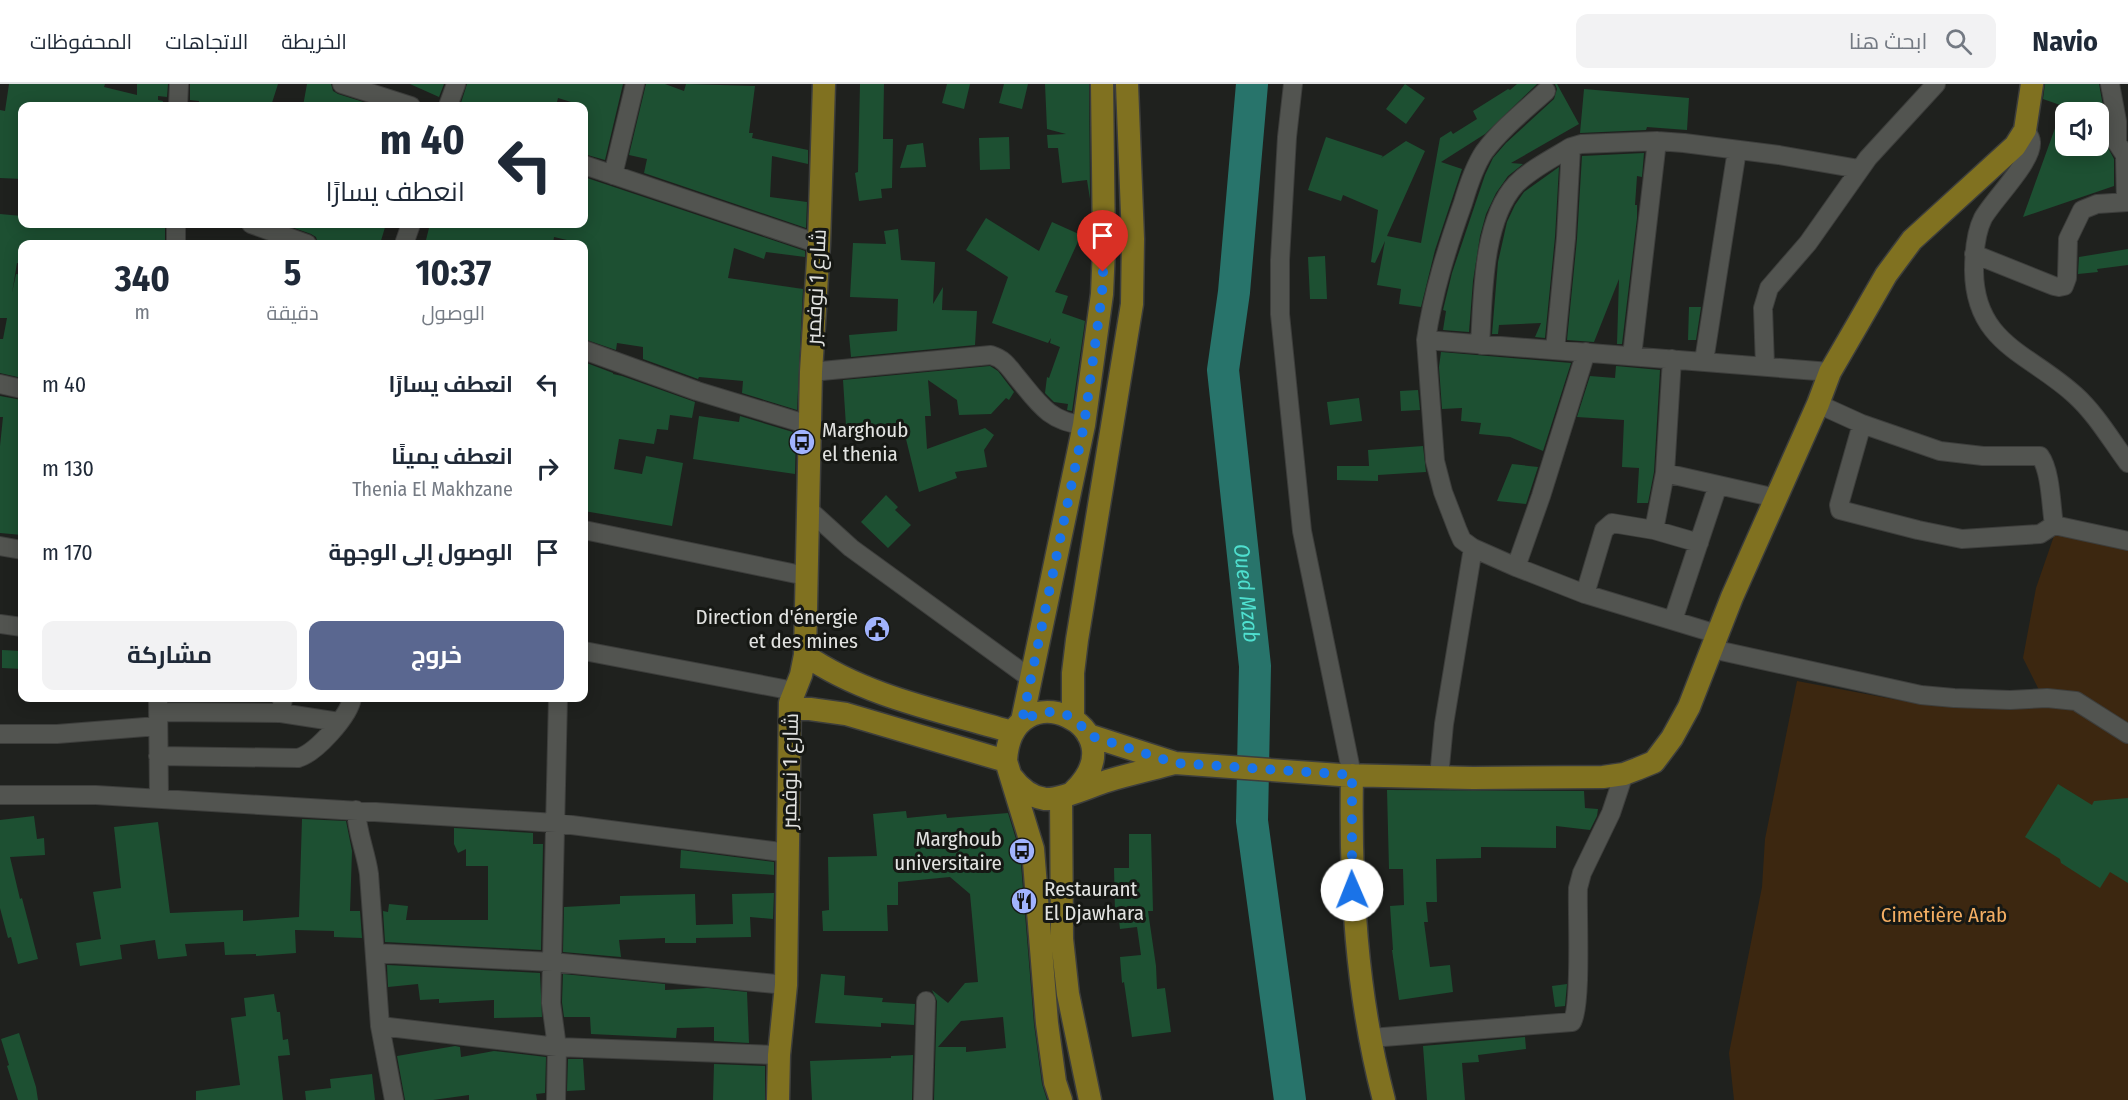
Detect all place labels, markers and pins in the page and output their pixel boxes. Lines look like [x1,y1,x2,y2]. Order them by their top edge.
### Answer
pin [1077,210,1128,272]
place label: Marghoub el thenia [822,417,908,467]
bus stop icon: Marghoub el thenia [787,427,817,457]
place label: Direction d'énergie et des mines [696,604,858,654]
public building icon: Direction d'énergie et des mines [862,614,892,644]
place label: Marghoub universitaire [894,826,1002,876]
bus stop icon: Marghoub universitaire [1007,836,1037,866]
place label: Restaurant El Djawhara [1044,876,1144,926]
restaurant icon: Restaurant El Djawhara [1009,886,1039,916]

